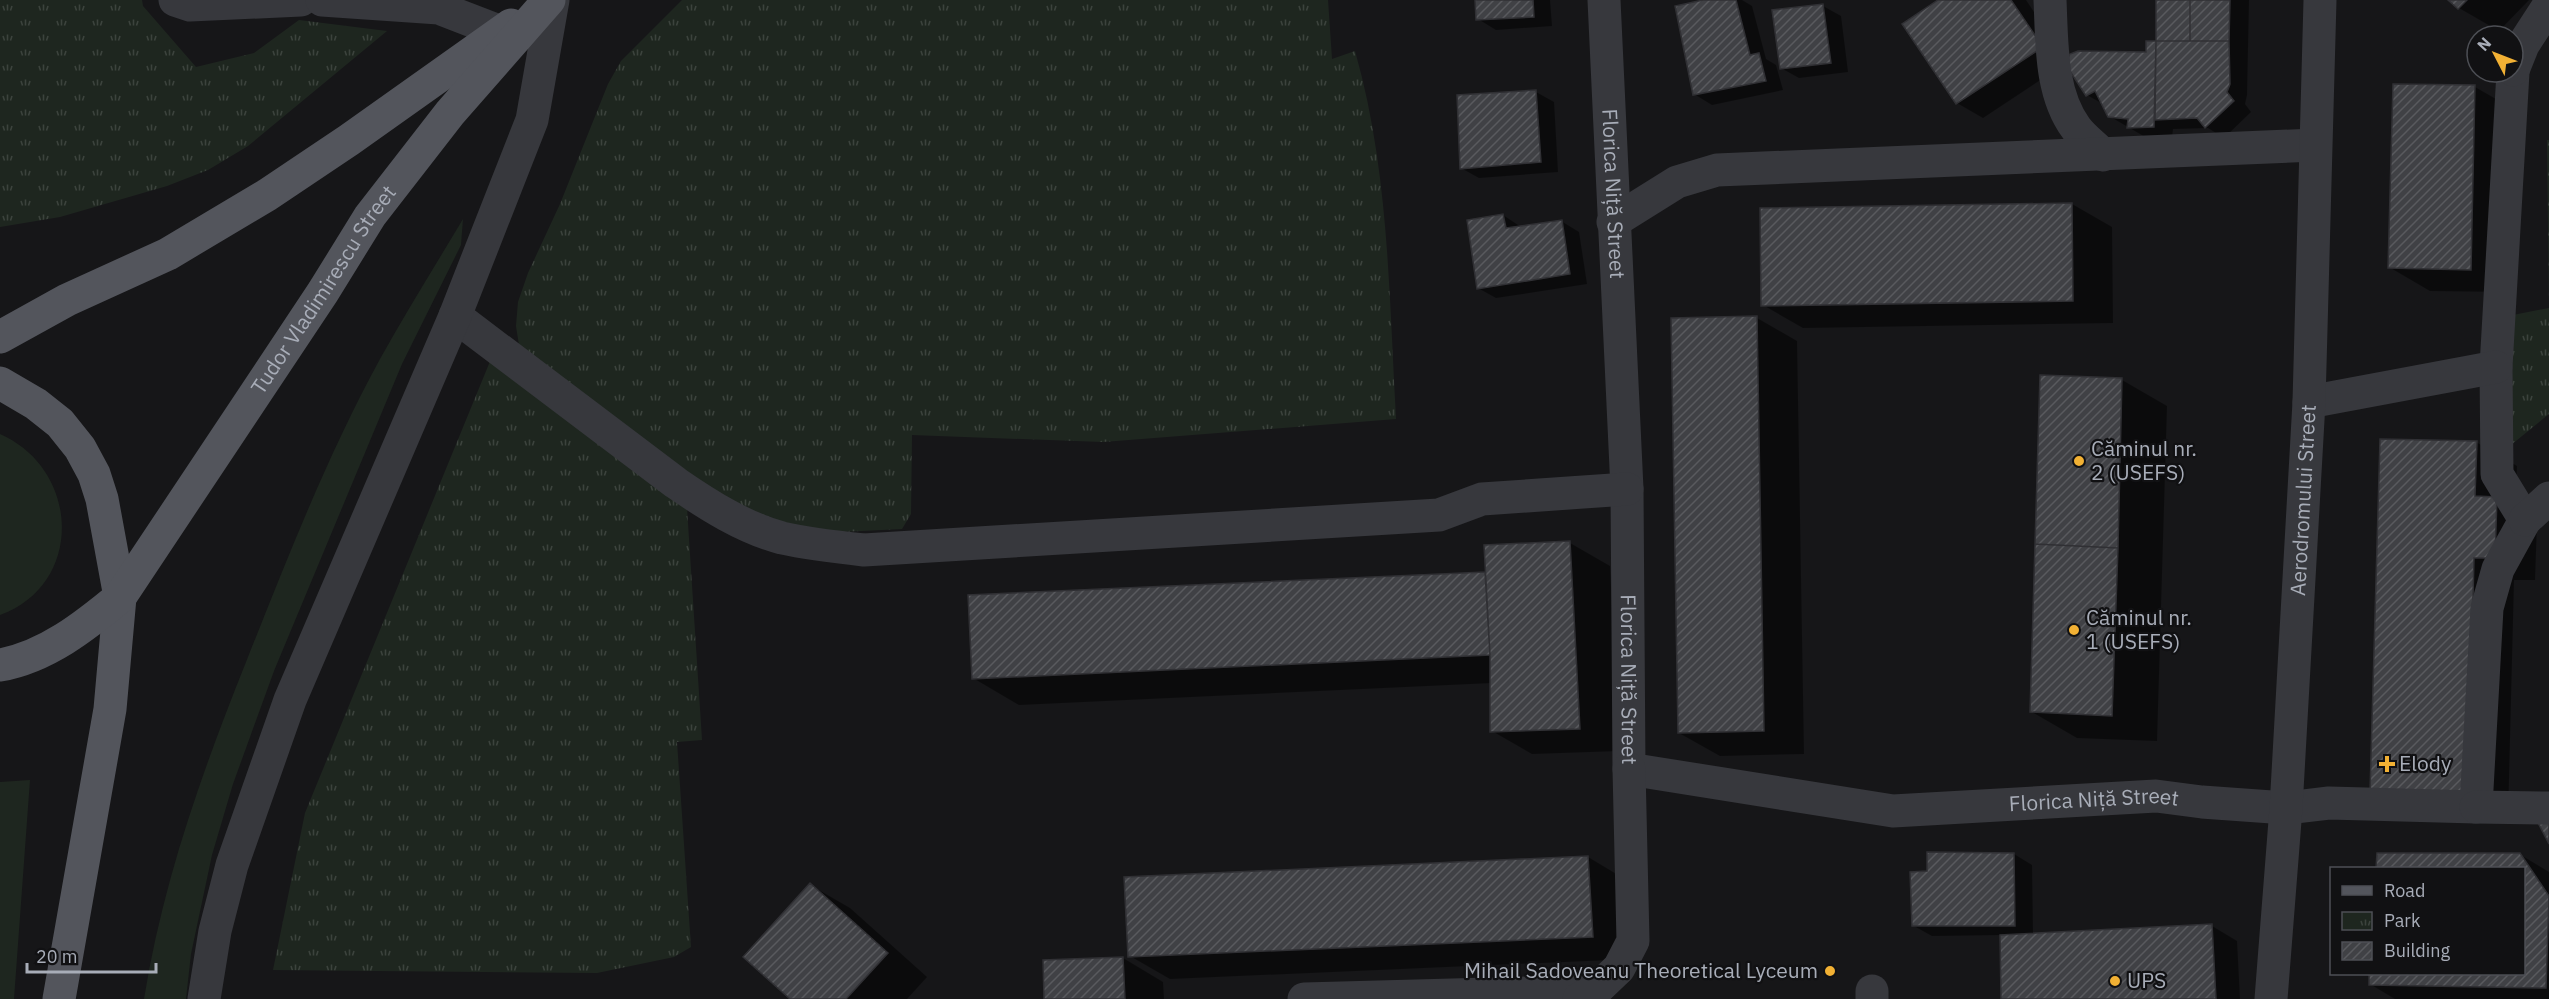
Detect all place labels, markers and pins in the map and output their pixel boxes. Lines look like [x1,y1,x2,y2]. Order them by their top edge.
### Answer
place label: Căminul nr. 2 (USEFS) [2091,434,2197,486]
marker: Căminul nr. 2 (USEFS) [2072,454,2086,468]
place label: Căminul nr. 1 (USEFS) [2086,603,2192,655]
marker: Căminul nr. 1 (USEFS) [2067,623,2081,637]
place label: Elody [2399,749,2452,777]
marker: Elody [2380,757,2394,771]
place label: Mihail Sadoveanu Theoretical Lyceum [1464,956,1818,984]
marker: Mihail Sadoveanu Theoretical Lyceum [1823,964,1837,978]
place label: UPS [2127,966,2166,994]
marker: UPS [2108,974,2122,988]

